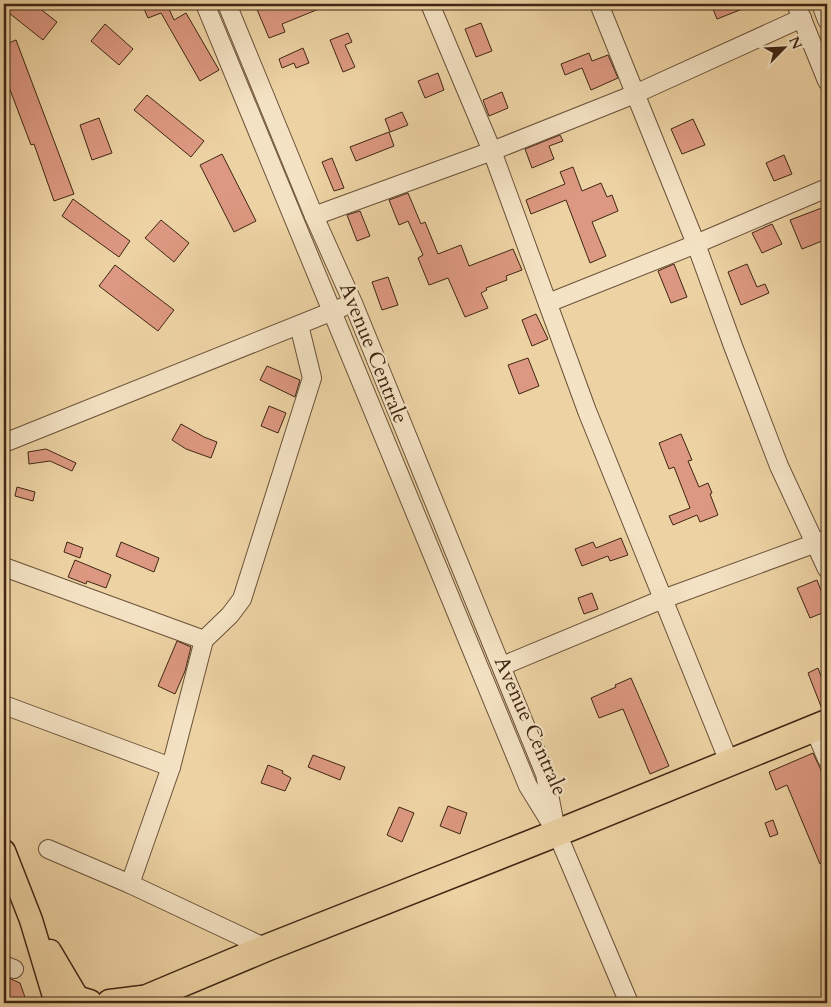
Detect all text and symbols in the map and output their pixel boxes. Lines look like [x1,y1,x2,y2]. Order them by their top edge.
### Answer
north arrow [758,22,808,72]
text: N [784,33,807,52]
street label: Avenue Centrale [332,278,415,428]
street label: Avenue Centrale [487,652,574,800]

